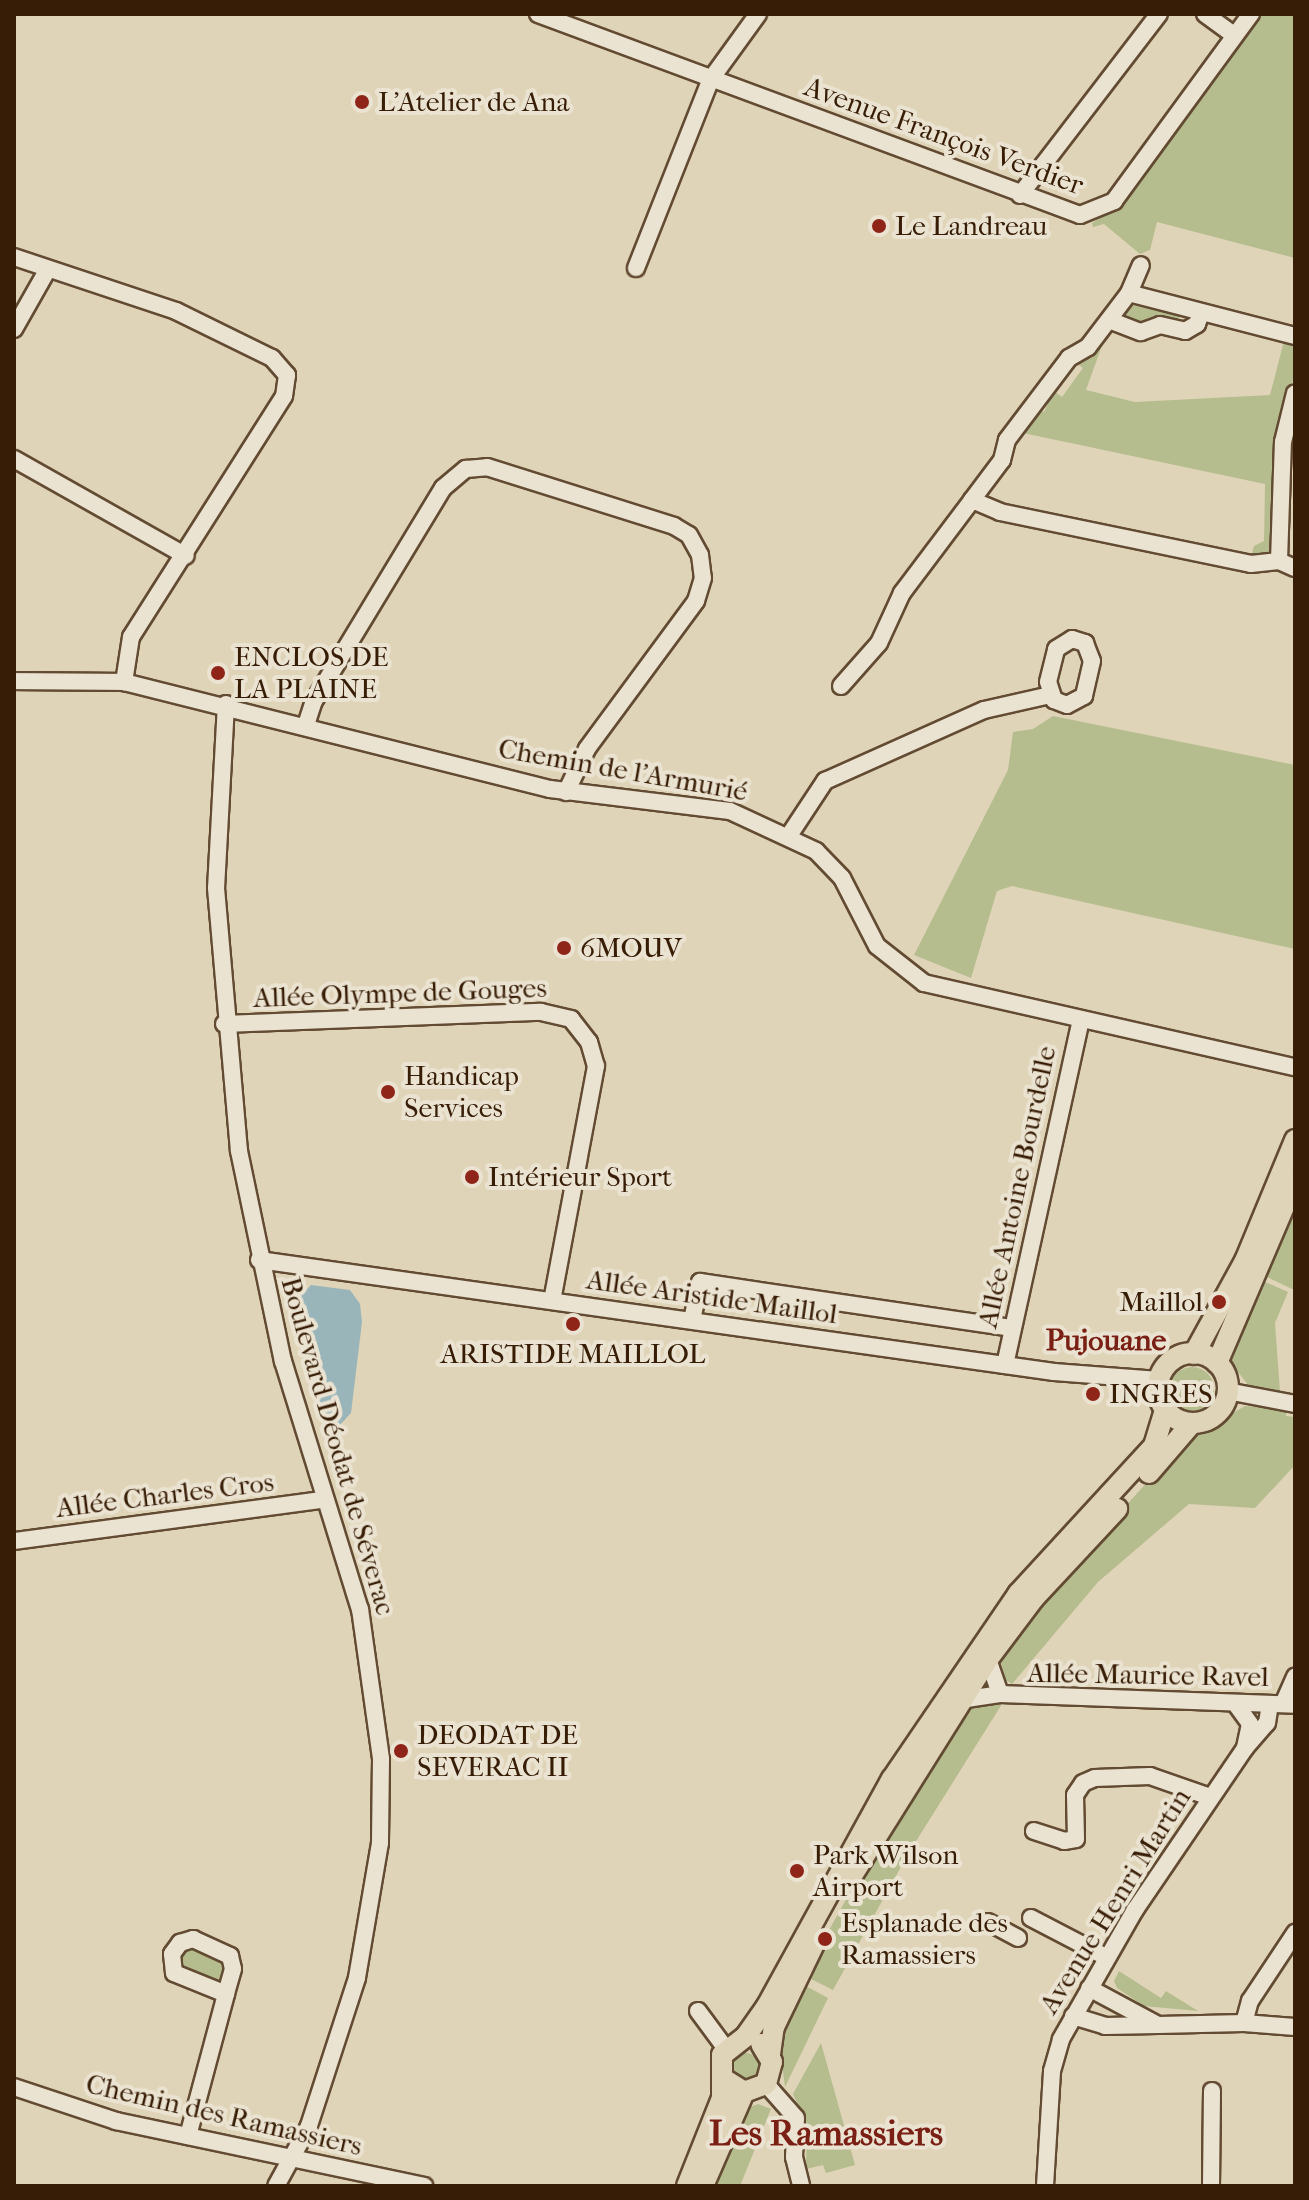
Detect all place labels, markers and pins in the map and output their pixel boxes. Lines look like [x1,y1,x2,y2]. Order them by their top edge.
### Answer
place label: L'Atelier de Ana [378,85,570,119]
marker: L'Atelier de Ana [353,93,371,111]
place label: Le Landreau [895,209,1047,243]
marker: Le Landreau [870,217,888,235]
place label: ENCLOS DE LA PLAINE [234,640,388,706]
marker: ENCLOS DE LA PLAINE [209,664,227,682]
place label: 6MOUV [580,931,682,965]
marker: 6MOUV [555,939,573,957]
place label: Handicap Services [404,1059,519,1125]
marker: Handicap Services [379,1083,397,1101]
place label: Intérieur Sport [488,1160,672,1194]
marker: Intérieur Sport [463,1168,481,1186]
place label: Maillol [1119,1285,1203,1319]
marker: Maillol [1210,1293,1228,1311]
marker: ARISTIDE MAILLOL [564,1315,582,1333]
place label: ARISTIDE MAILLOL [441,1337,705,1371]
place label: INGRES [1109,1377,1213,1411]
marker: INGRES [1084,1385,1102,1403]
place label: DEODAT DE SEVERAC II [417,1718,578,1784]
marker: DEODAT DE SEVERAC II [392,1742,410,1760]
place label: Park Wilson Airport [813,1838,959,1904]
marker: Park Wilson Airport [788,1862,806,1880]
place label: Esplanade des Ramassiers [841,1906,1008,1972]
marker: Esplanade des Ramassiers [816,1930,834,1948]

